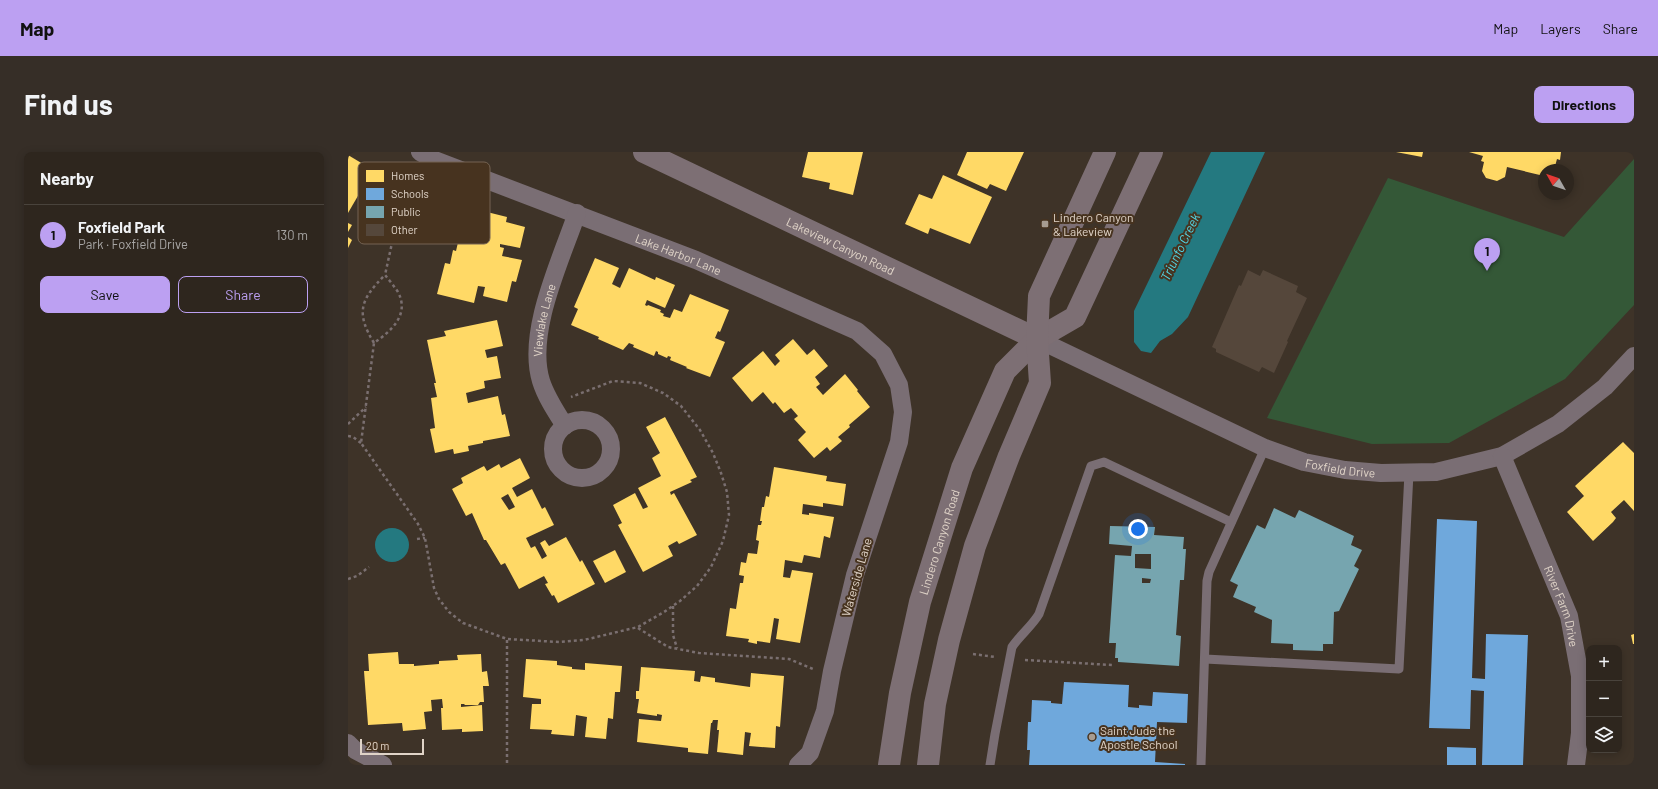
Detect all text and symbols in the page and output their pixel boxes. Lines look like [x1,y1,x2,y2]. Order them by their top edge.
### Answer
text: Map [20,17,54,40]
text: Map [1493,20,1518,37]
text: Layers [1540,20,1581,37]
text: Share [1603,20,1638,37]
button: Directions [1534,86,1634,123]
text: Find us [24,87,113,121]
legend [358,162,490,244]
north arrow [1538,164,1574,200]
text: Nearby [40,168,94,188]
text: Homes [391,169,424,182]
text: Schools [391,187,429,200]
text: Public [391,205,421,218]
place label: Lindero Canyon & Lakeview [1053,210,1134,238]
water label: Triunfo Creek [1157,210,1204,283]
street label: Lakeview Canyon Road [785,214,897,277]
text: Foxfield Park [78,218,165,236]
marker: Lindero Canyon & Lakeview [1040,219,1050,229]
text: Other [391,223,418,236]
text: 1 [51,227,55,243]
text: 130 m [276,227,308,243]
street label: Lake Harbor Lane [633,230,724,277]
text: Park · Foxfield Drive [78,236,188,252]
pin: 1 [1474,238,1500,271]
button: Save [40,276,170,313]
button: Share [178,276,308,313]
street label: Viewlake Lane [530,282,558,357]
street label: Foxfield Drive [1304,455,1376,480]
street label: Lindero Canyon Road [916,488,962,596]
your location [1128,519,1148,539]
street label: Waterside Lane [838,536,874,618]
street label: River Farm Drive [1542,563,1581,648]
map controls [1586,645,1622,753]
button: + [1586,645,1622,681]
button: − [1586,681,1622,717]
button: layers [1586,717,1622,753]
place label: Saint Jude the Apostle School [1100,723,1178,751]
marker: Saint Jude the Apostle School [1087,732,1097,742]
scale bar [360,737,424,756]
text: 20 m [366,739,389,752]

